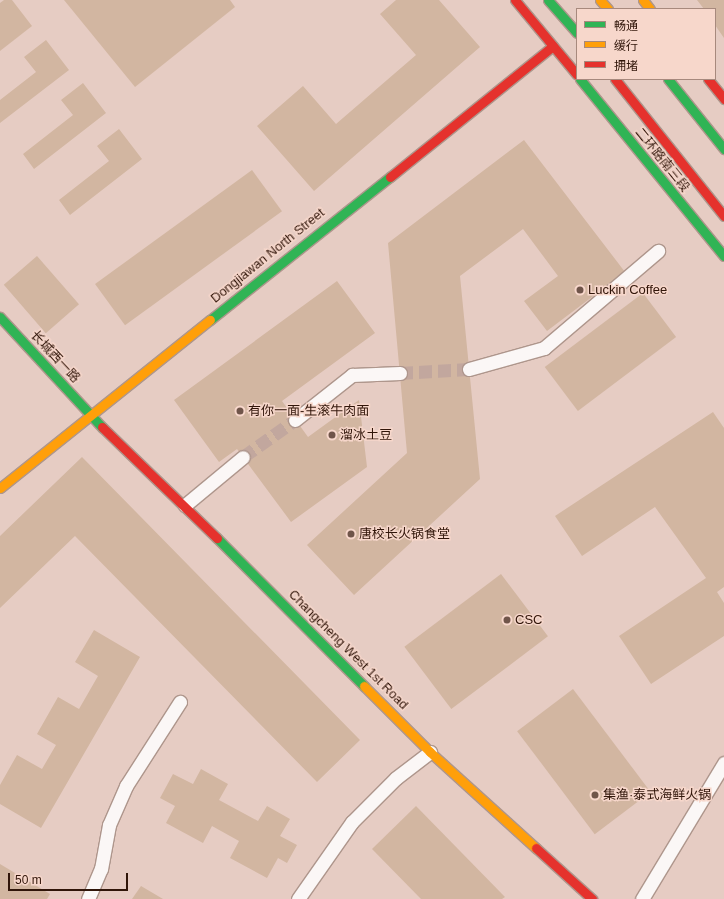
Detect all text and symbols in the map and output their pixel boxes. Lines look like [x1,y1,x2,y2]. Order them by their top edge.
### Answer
legend [576,8,716,80]
text: 畅通 [614,19,638,33]
text: 缓行 [614,39,638,53]
text: 拥堵 [614,59,638,73]
street label: 二环路南三段 [631,125,693,195]
street label: Dongjiawan North Street [208,205,328,307]
place label: Luckin Coffee [588,282,667,298]
marker: Luckin Coffee [575,285,585,295]
street label: 长城西一路 [27,328,83,386]
place label: 有你一面-生滚牛肉面 [248,403,369,419]
marker: 有你一面-生滚牛肉面 [235,406,245,416]
place label: 溜冰土豆 [340,427,392,443]
marker: 溜冰土豆 [327,430,337,440]
place label: 唐校长火锅食堂 [359,526,450,542]
marker: 唐校长火锅食堂 [346,529,356,539]
street label: Changcheng West 1st Road [285,587,411,713]
place label: CSC [515,612,542,628]
marker: CSC [502,615,512,625]
place label: 集渔·泰式海鲜火锅 [603,787,711,803]
marker: 集渔·泰式海鲜火锅 [590,790,600,800]
scale bar [10,865,130,891]
text: 50 m [15,873,42,887]

